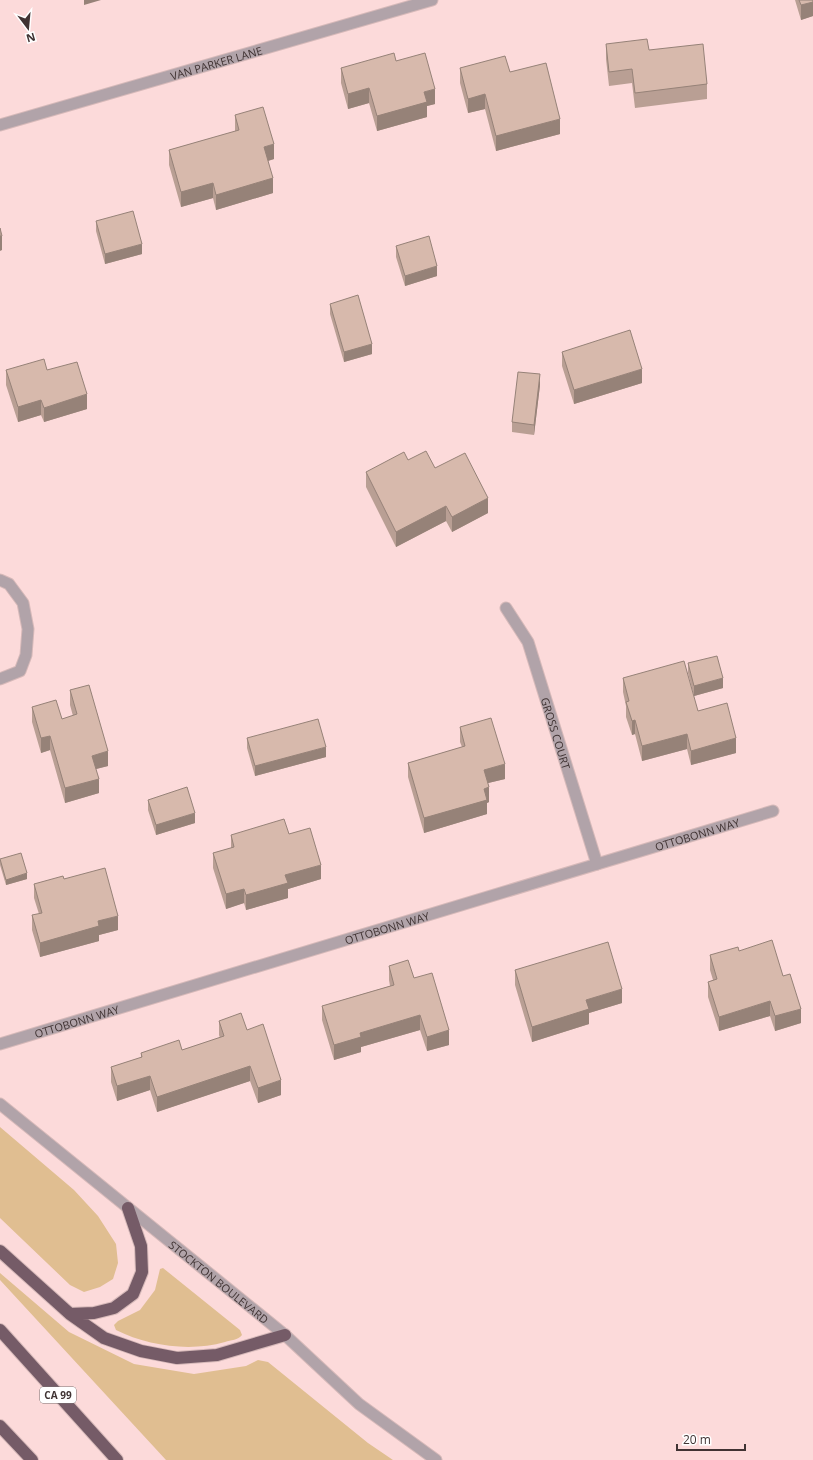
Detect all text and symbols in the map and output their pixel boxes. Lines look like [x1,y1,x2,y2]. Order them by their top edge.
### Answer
north arrow [8,8,48,48]
text: N [25,30,37,47]
street label: VAN PARKER LANE [169,42,264,83]
street label: GROSS COURT [538,695,575,771]
street label: OTTOBONN WAY [653,814,742,854]
street label: OTTOBONN WAY [343,907,432,947]
street label: OTTOBONN WAY [32,1001,122,1041]
street label: STOCKTON BOULEVARD [166,1237,272,1326]
road number: CA 99 [40,1387,76,1403]
scale bar [677,1426,745,1452]
text: 20 m [683,1431,711,1448]

